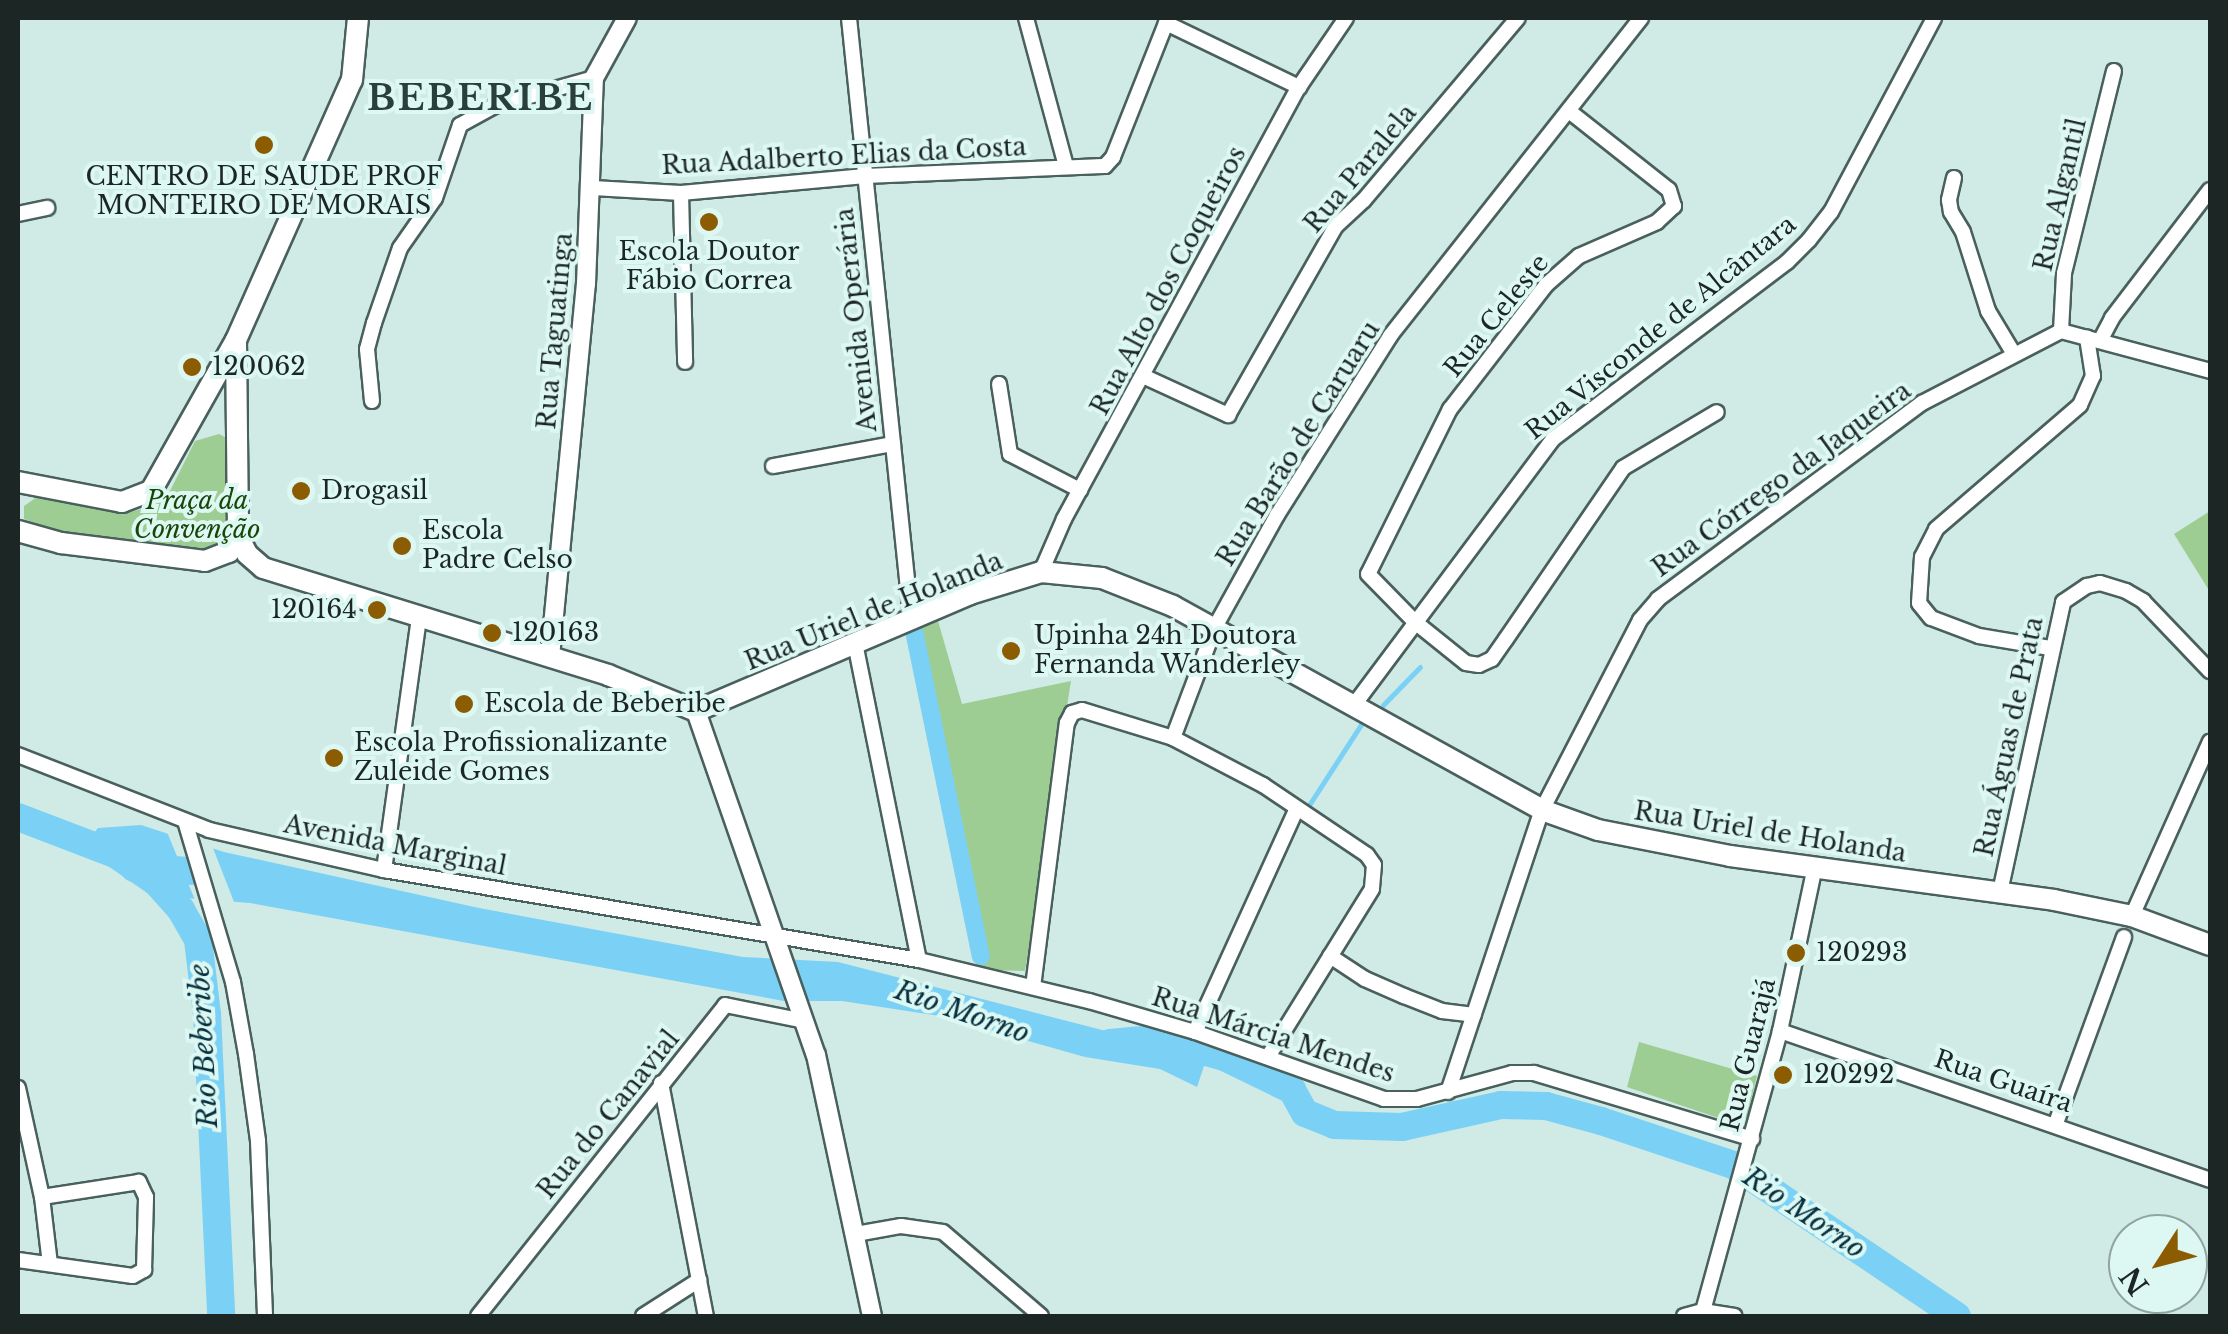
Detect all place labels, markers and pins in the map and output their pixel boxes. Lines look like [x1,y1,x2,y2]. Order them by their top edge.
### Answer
marker: CENTRO DE SAUDE PROF MONTEIRO DE MORAIS [251,132,277,158]
place label: CENTRO DE SAUDE PROF MONTEIRO DE MORAIS [85,163,443,222]
marker: Escola Doutor Fábio Correa [698,211,720,233]
place label: Escola Doutor Fábio Correa [618,238,800,297]
place label: 120062 [212,352,306,382]
marker: 120062 [181,356,203,378]
place label: Drogasil [321,476,428,506]
marker: Drogasil [290,480,312,502]
place label: Escola Padre Celso [422,517,573,576]
marker: Escola Padre Celso [391,535,413,557]
place label: 120164 [271,595,357,625]
marker: 120164 [366,599,388,621]
place label: 120163 [512,618,599,648]
marker: 120163 [481,622,503,644]
place label: Upinha 24h Doutora Fernanda Wanderley [1034,622,1302,681]
marker: Upinha 24h Doutora Fernanda Wanderley [998,638,1024,664]
place label: Escola de Beberibe [484,689,726,719]
marker: Escola de Beberibe [453,693,475,715]
place label: Escola Profissionalizante Zuleide Gomes [354,729,668,788]
marker: Escola Profissionalizante Zuleide Gomes [323,747,345,769]
place label: 120293 [1816,938,1907,968]
marker: 120293 [1785,942,1807,964]
place label: 120292 [1803,1060,1894,1090]
marker: 120292 [1772,1064,1794,1086]

